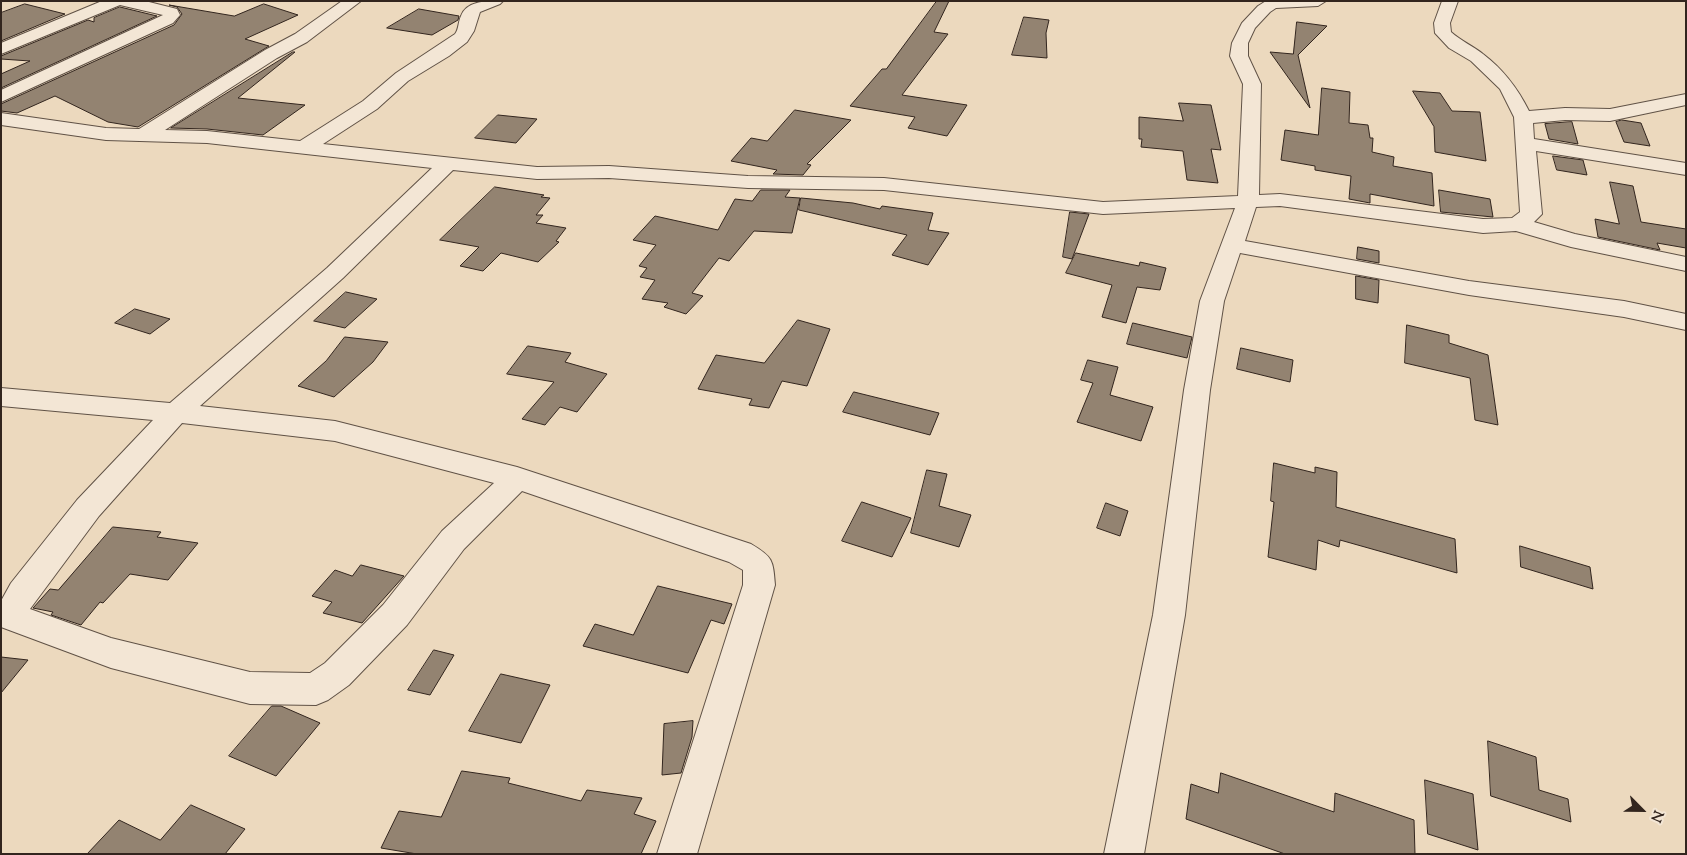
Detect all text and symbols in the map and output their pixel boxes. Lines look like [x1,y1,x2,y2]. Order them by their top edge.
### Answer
north arrow [1617,785,1667,835]
text: N [1644,807,1667,825]

